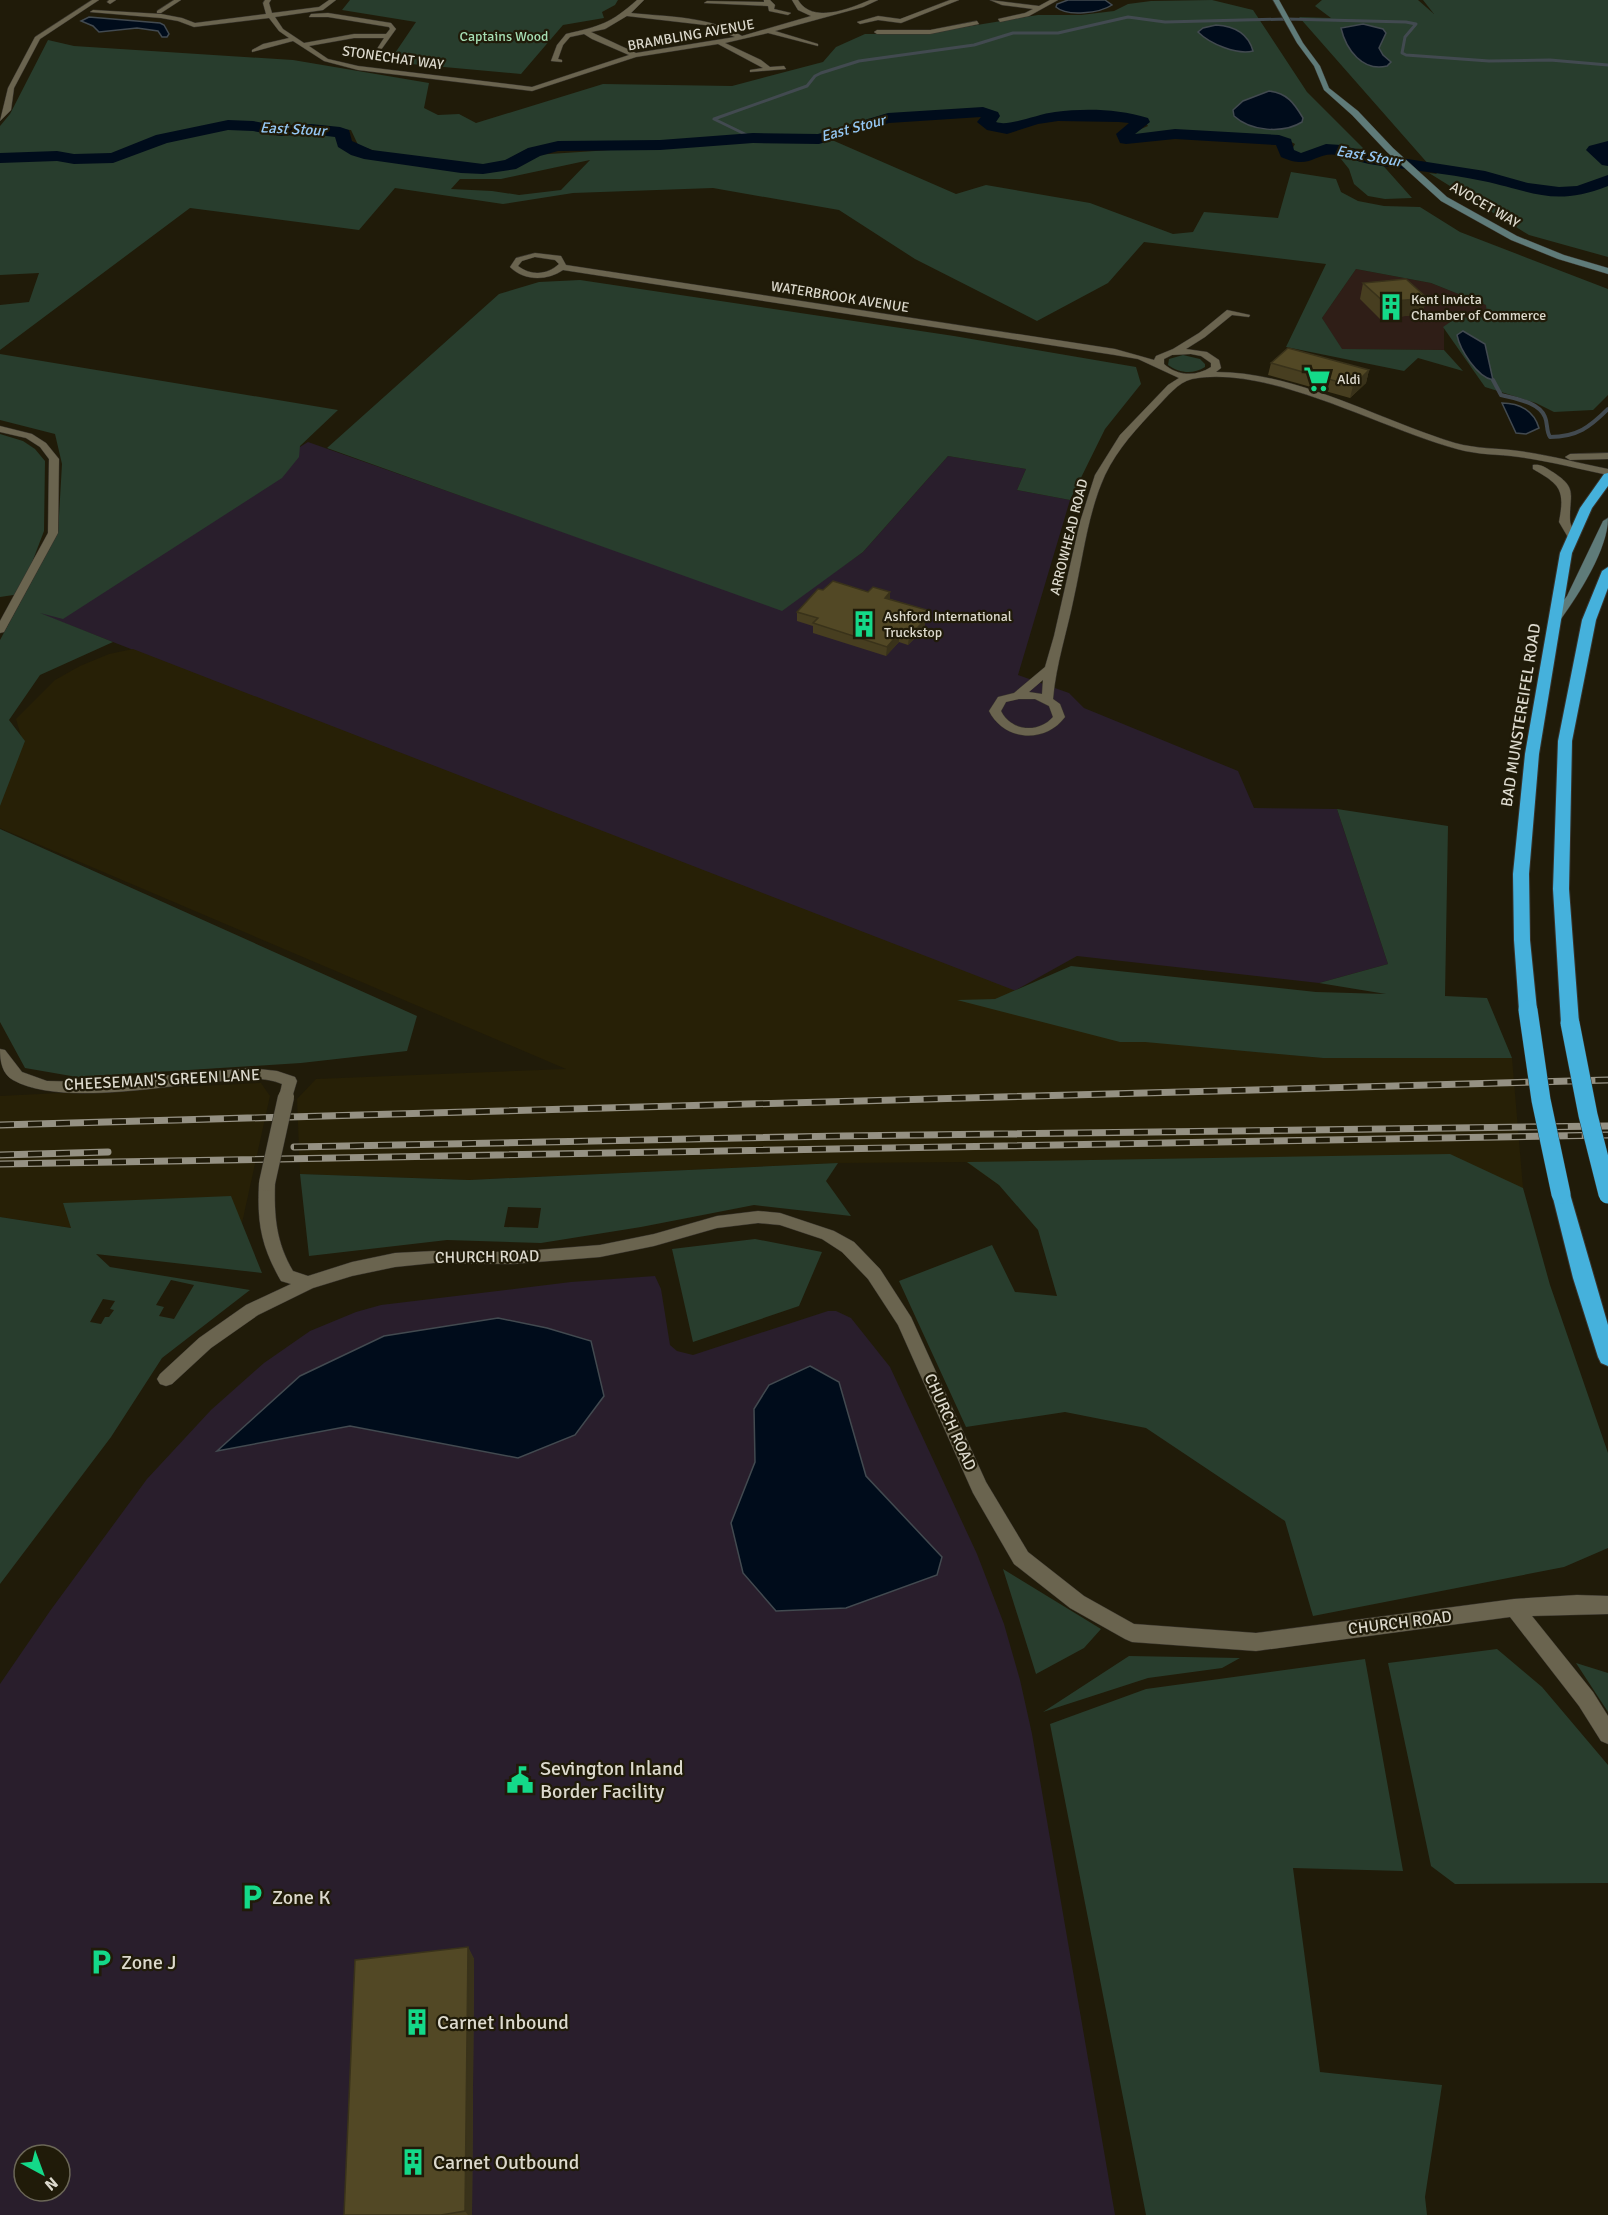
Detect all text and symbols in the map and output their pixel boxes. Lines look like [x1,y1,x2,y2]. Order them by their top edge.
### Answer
street label: BRAMBLING AVENUE [626,15,756,55]
park label: Captains Wood [460,28,548,45]
street label: STONECHAT WAY [341,42,445,74]
water label: East Stour [819,110,890,145]
water label: East Stour [260,118,329,140]
water label: East Stour [1335,141,1406,171]
street label: AVOCET WAY [1447,178,1523,232]
street label: WATERBROOK AVENUE [770,278,910,316]
place label: Kent Invicta Chamber of Commerce [1411,291,1546,324]
building icon: Kent Invicta Chamber of Commerce [1376,292,1406,322]
supermarket icon: Aldi [1302,364,1332,394]
place label: Aldi [1337,371,1361,388]
street label: ARROWHEAD ROAD [1046,477,1092,597]
place label: Ashford International Truckstop [884,608,1012,641]
building icon: Ashford International Truckstop [849,609,879,639]
street label: BAD MUNSTEREIFEL ROAD [1497,622,1545,808]
street label: CHEESEMAN'S GREEN LANE [64,1065,260,1095]
street label: CHURCH ROAD [435,1246,539,1268]
street label: CHURCH ROAD [920,1370,980,1474]
street label: CHURCH ROAD [1347,1607,1453,1639]
place label: Sevington Inland Border Facility [540,1756,683,1804]
public building icon: Sevington Inland Border Facility [505,1765,535,1795]
parking icon: Zone K [237,1882,267,1912]
place label: Zone K [272,1885,330,1910]
parking icon: Zone J [86,1947,116,1977]
place label: Zone J [121,1950,176,1975]
building icon: Carnet Inbound [402,2007,432,2037]
place label: Carnet Inbound [437,2010,569,2035]
north arrow [12,2143,72,2203]
building icon: Carnet Outbound [398,2147,428,2177]
place label: Carnet Outbound [433,2150,579,2175]
text: N [40,2172,62,2195]

